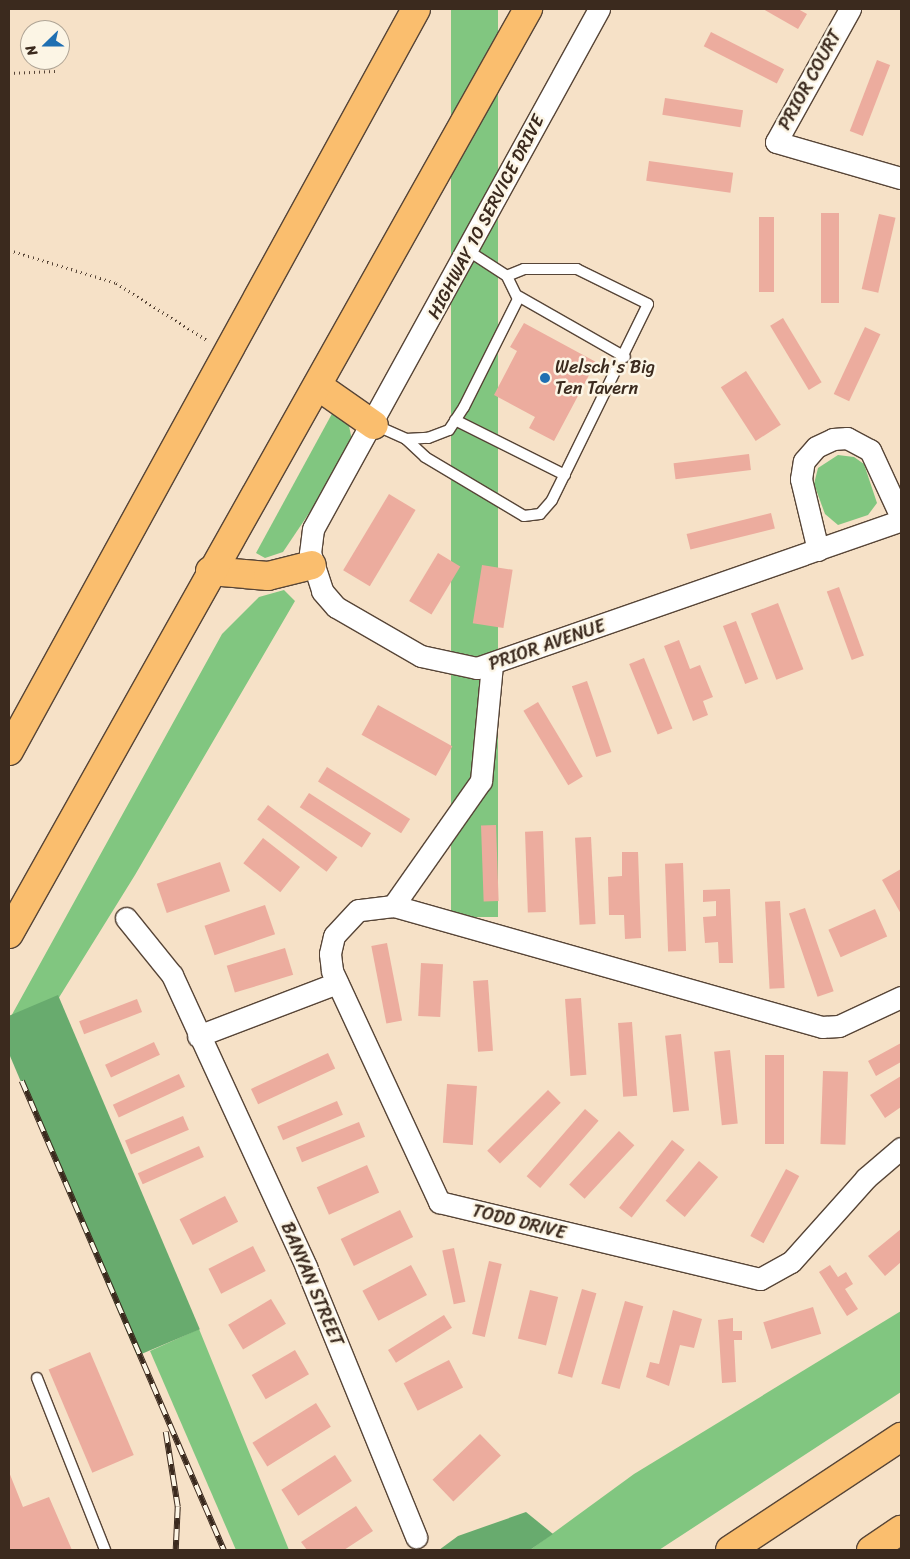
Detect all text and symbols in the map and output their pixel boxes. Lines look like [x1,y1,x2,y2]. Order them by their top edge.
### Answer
north arrow [20,20,70,70]
street label: PRIOR COURT [774,26,846,134]
text: N [18,41,45,60]
street label: HIGHWAY 10 SERVICE DRIVE [422,110,550,324]
place label: Welsch's Big Ten Tavern [555,357,655,399]
marker: Welsch's Big Ten Tavern [539,372,551,384]
street label: PRIOR AVENUE [486,615,608,675]
street label: TODD DRIVE [469,1200,569,1244]
street label: BANYAN STREET [276,1218,348,1350]

